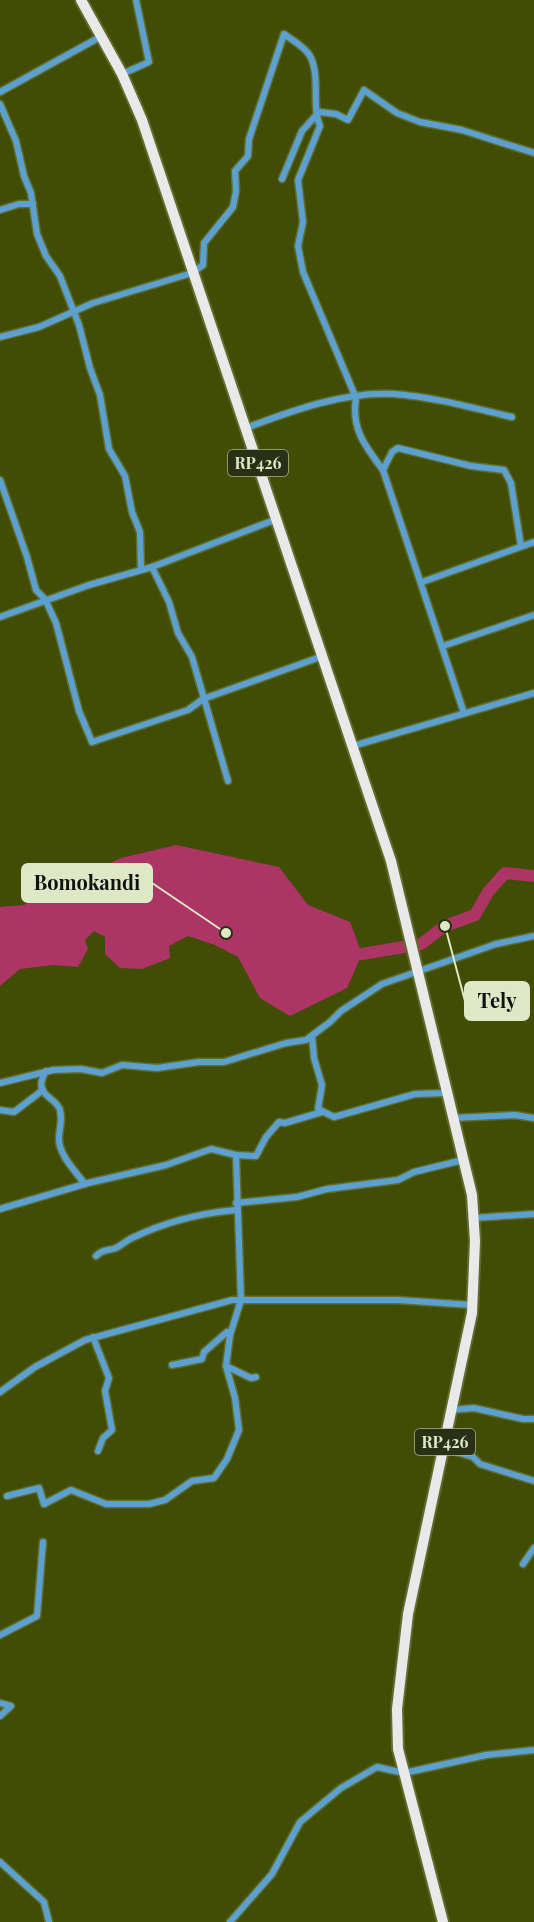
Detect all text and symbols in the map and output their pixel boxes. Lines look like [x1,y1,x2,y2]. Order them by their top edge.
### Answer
road number: RP426 [228,450,288,476]
callout: Bomokandi [22,864,152,902]
text: Bomokandi [34,868,140,895]
callout: Tely [465,982,529,1020]
text: Tely [477,986,517,1013]
road number: RP426 [415,1429,475,1455]

